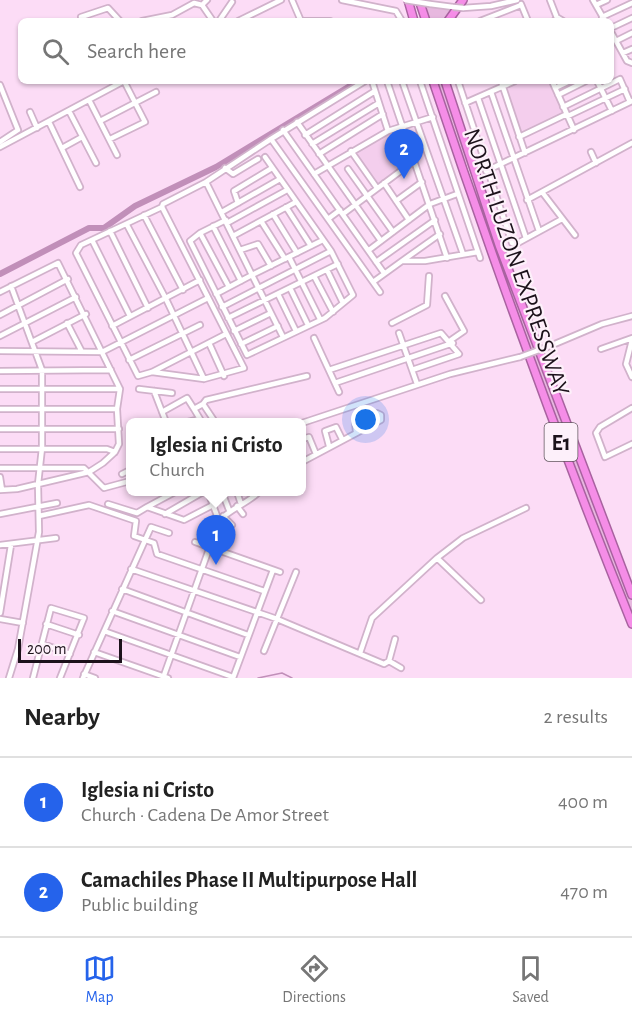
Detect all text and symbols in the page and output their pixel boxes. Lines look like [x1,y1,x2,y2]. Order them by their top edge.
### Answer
search box [18,18,614,84]
icon: search [39,35,72,68]
text: Search here [87,40,186,62]
street label: NORTH LUZON EXPRESSWAY [459,125,573,399]
pin: 2 [384,130,424,179]
your location [351,405,380,434]
popup [126,418,306,496]
road number: E1 [544,423,578,461]
text: Iglesia ni Cristo [149,434,283,456]
text: Church [149,460,205,480]
pin: 1 [196,516,236,565]
scale bar [18,636,122,664]
text: 200 m [27,641,67,657]
text: Nearby [24,704,100,730]
text: 2 results [544,707,608,727]
text: Iglesia ni Cristo [81,779,214,801]
text: 1 [40,792,47,812]
text: 400 m [558,792,608,812]
text: Church · Cadena De Amor Street [81,805,329,825]
text: Camachiles Phase II Multipurpose Hall [81,869,417,891]
text: 2 [39,882,48,902]
text: 470 m [560,882,608,902]
text: Public building [81,895,198,915]
tab: Map [83,952,116,1007]
tab: Directions [282,952,346,1007]
tab: Saved [512,952,549,1007]

